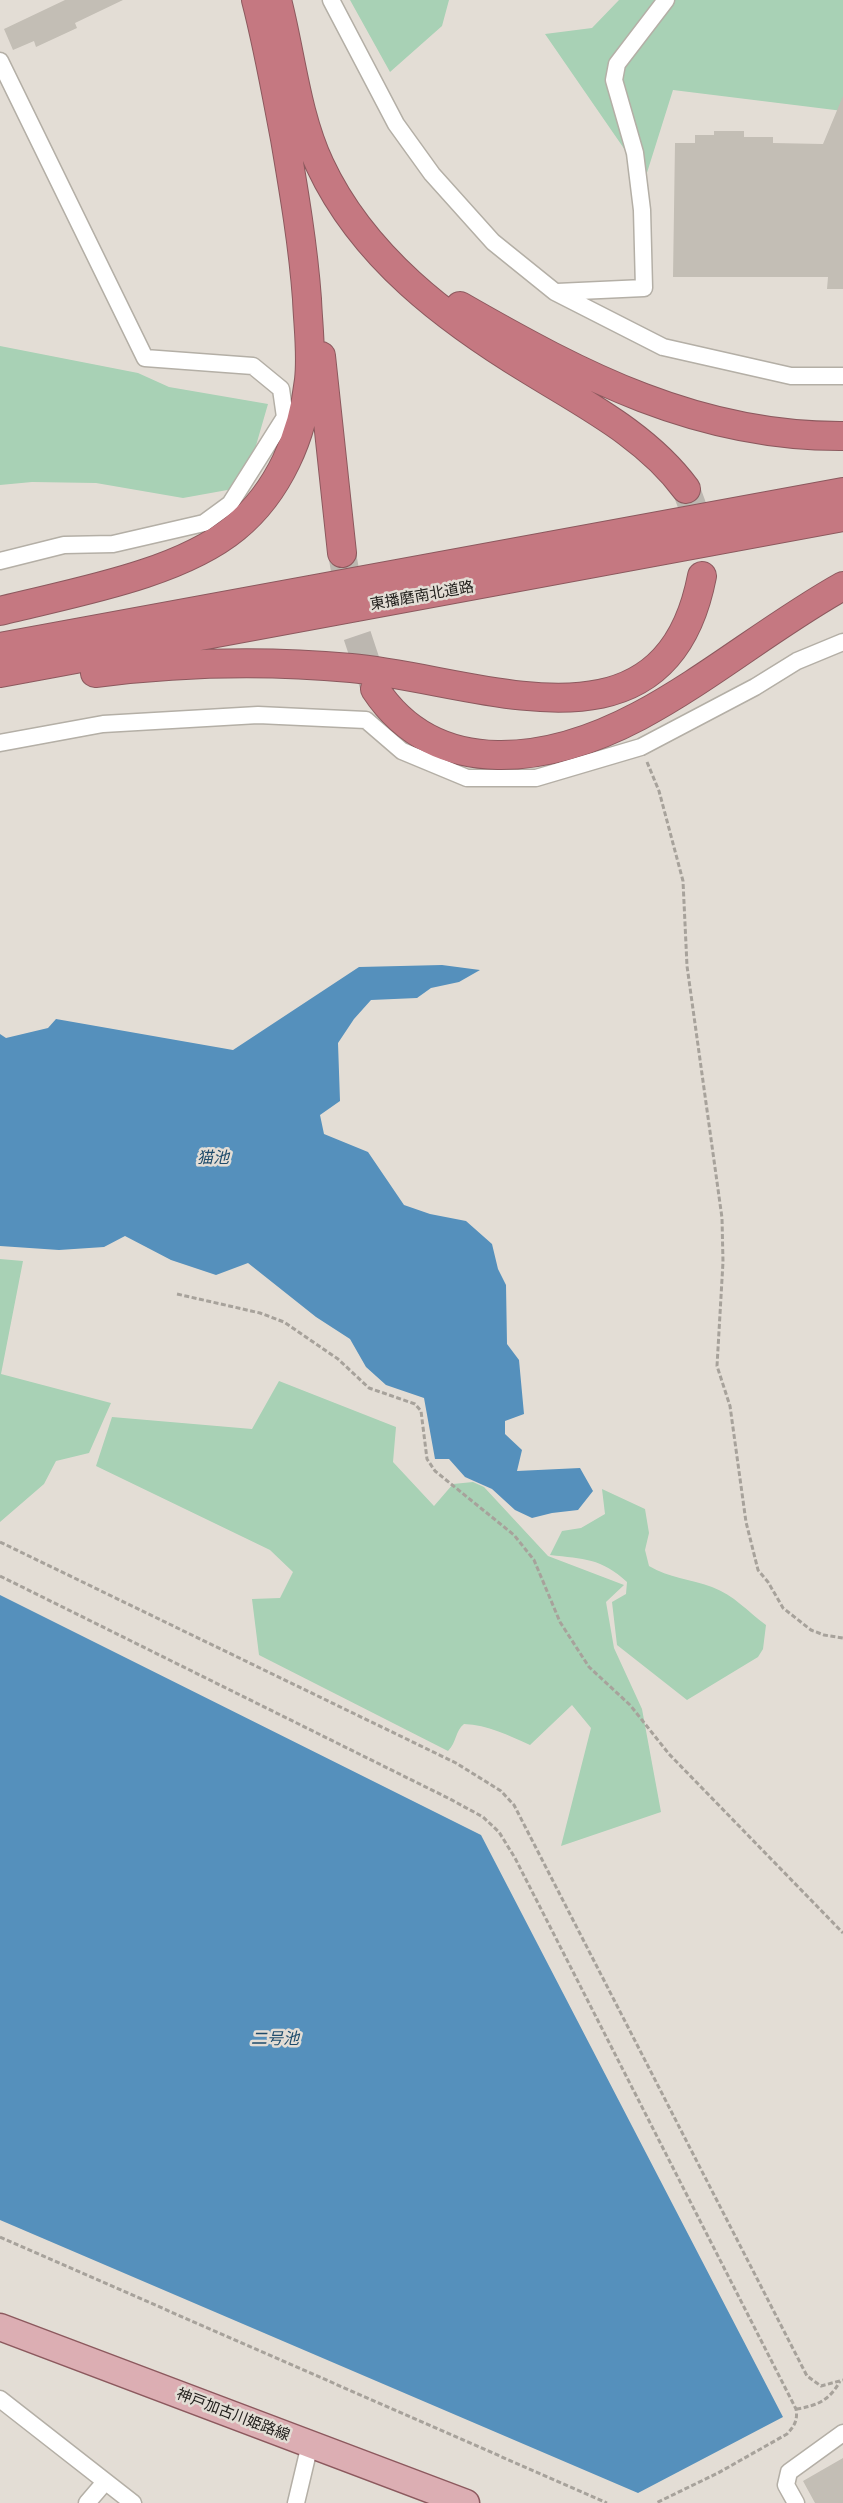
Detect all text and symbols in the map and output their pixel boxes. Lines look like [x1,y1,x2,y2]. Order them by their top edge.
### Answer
street label: 東播磨南北道路 [369,578,475,614]
water label: 猫池 [197,1148,229,1168]
water label: 二号池 [251,2029,299,2049]
street label: 神戸加古川姫路線 [174,2385,292,2445]

